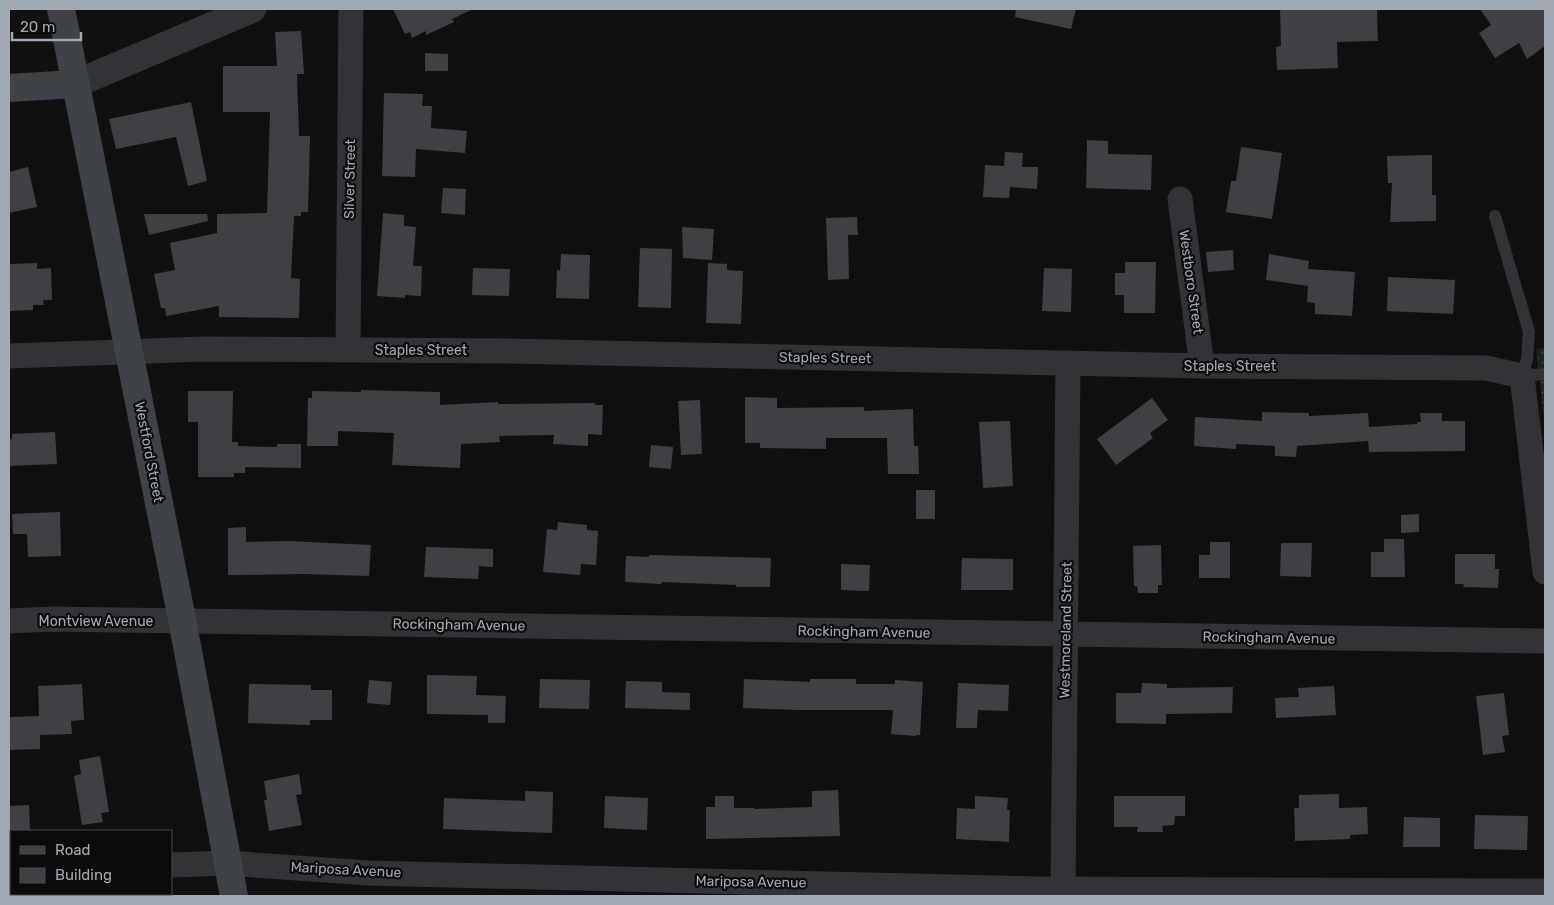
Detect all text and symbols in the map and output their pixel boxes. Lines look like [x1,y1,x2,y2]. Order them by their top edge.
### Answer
scale bar [12,10,81,42]
text: 20 m [20,18,55,36]
street label: Silver Street [341,138,359,219]
street label: Westboro Street [1175,229,1207,336]
street label: Staples Street [375,342,468,359]
street label: Staples Street [779,349,872,367]
street label: Staples Street [1184,358,1277,375]
street label: Westford Street [131,400,167,504]
street label: Westmoreland Street [1056,561,1076,698]
street label: Montview Avenue [39,613,154,630]
street label: Rockingham Avenue [392,615,526,635]
street label: Rockingham Avenue [797,622,931,642]
street label: Rockingham Avenue [1202,628,1336,648]
legend [10,830,172,895]
text: Road [55,841,91,859]
street label: Mariposa Avenue [290,859,402,881]
text: Building [55,866,112,884]
street label: Mariposa Avenue [695,873,807,891]

